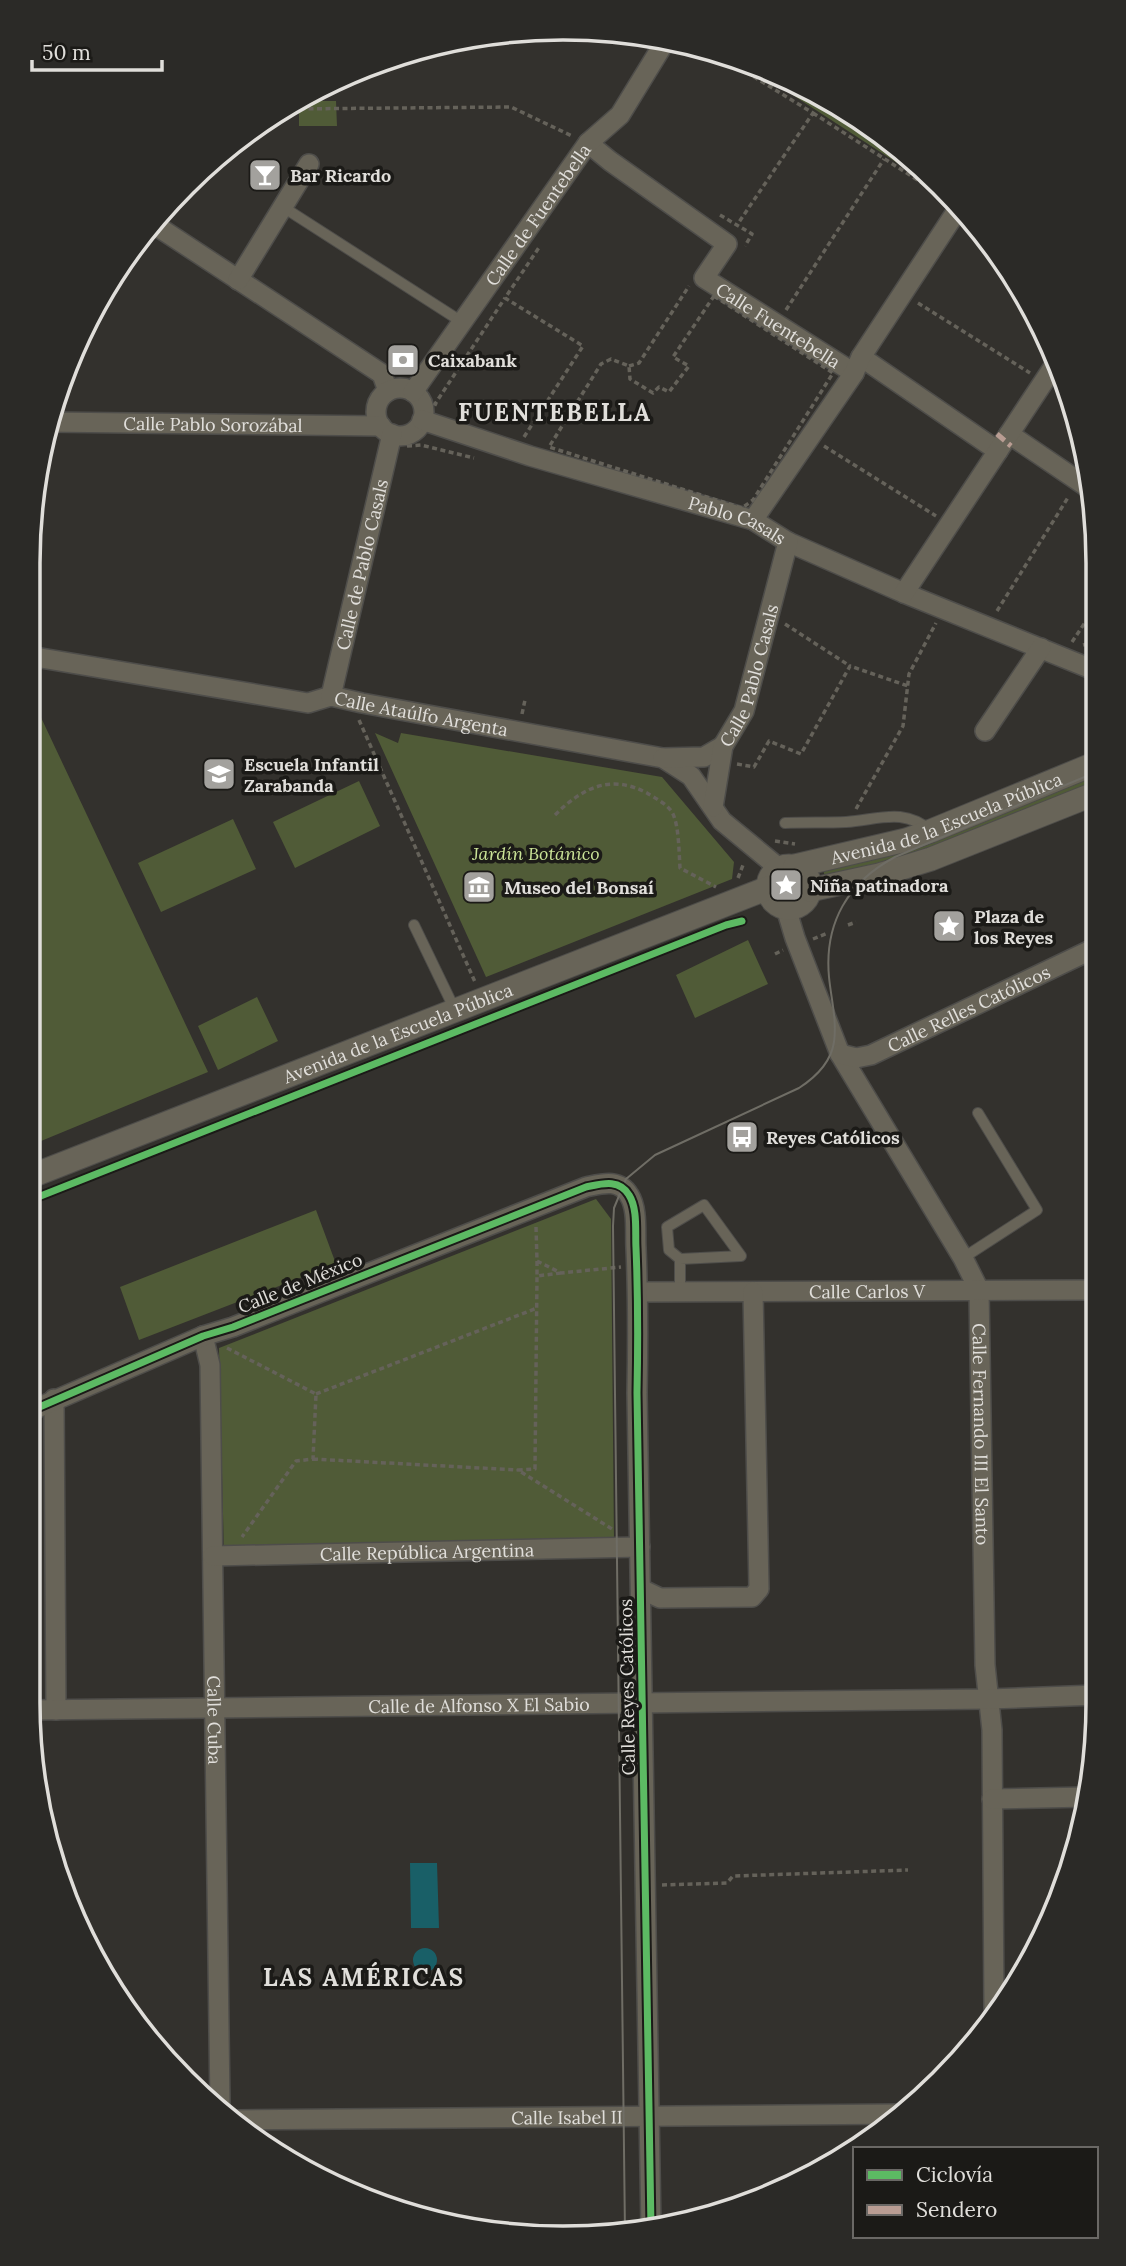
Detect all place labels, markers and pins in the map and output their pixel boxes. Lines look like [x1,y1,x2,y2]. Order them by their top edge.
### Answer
bar icon: Bar Ricardo [246,156,284,194]
place label: Bar Ricardo [290,164,391,187]
bank icon: Caixabank [384,341,422,379]
place label: Caixabank [428,349,517,372]
place label: Escuela Infantil Zarabanda [244,753,379,797]
school or university icon: Escuela Infantil Zarabanda [200,755,238,793]
place icon: Niña patinadora [767,866,805,904]
museum icon: Museo del Bonsaí [460,868,498,906]
place label: Niña patinadora [810,874,949,897]
place label: Museo del Bonsaí [504,876,654,899]
place label: Plaza de los Reyes [974,905,1053,949]
place icon: Plaza de los Reyes [930,907,968,945]
bus stop icon: Reyes Católicos [723,1118,761,1156]
place label: Reyes Católicos [766,1126,900,1149]

